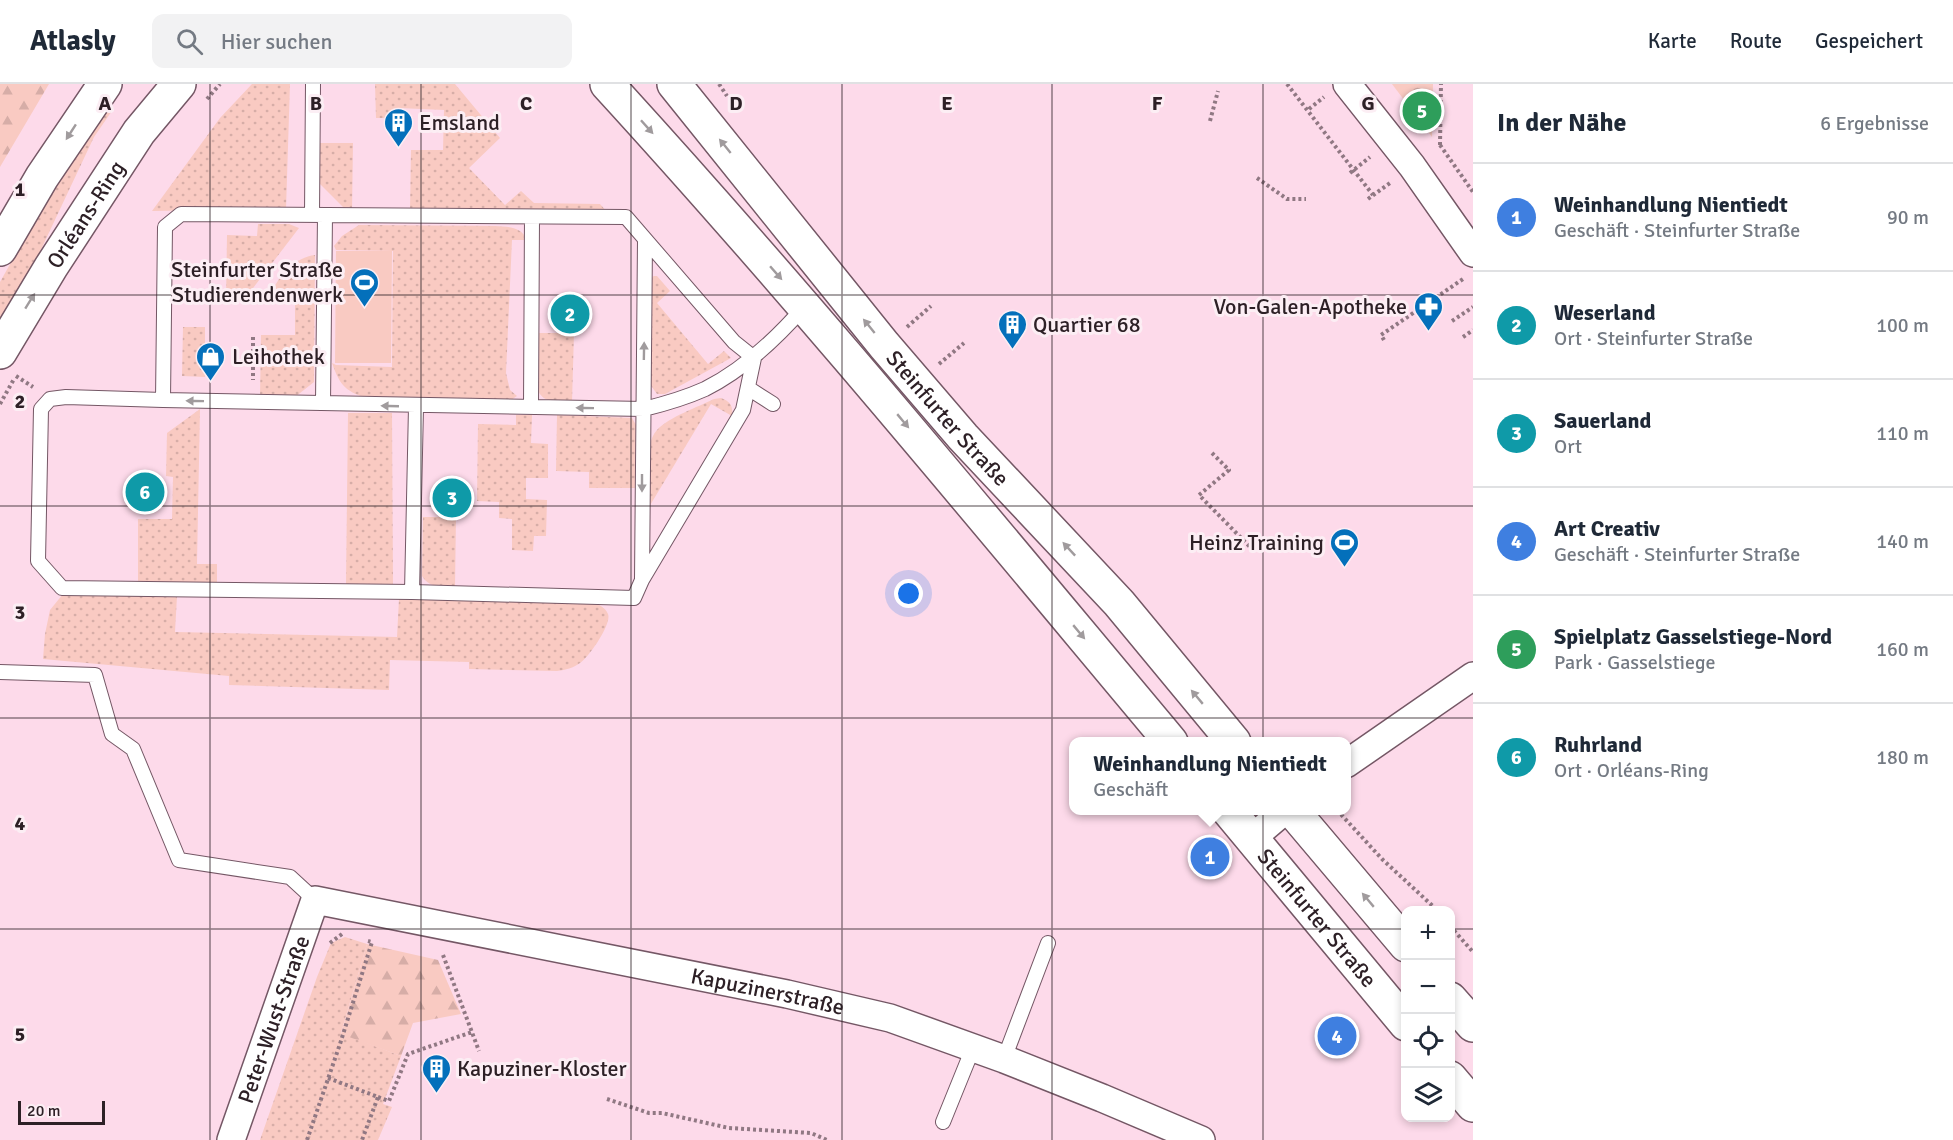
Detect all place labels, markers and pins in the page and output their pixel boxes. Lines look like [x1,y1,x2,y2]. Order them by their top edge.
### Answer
pin: 5 [1402,88,1442,134]
building icon: Emsland [382,106,414,148]
place label: Emsland [419,109,500,136]
place label: Steinfurter Straße Studierendenwerk [171,256,343,308]
sports icon: Steinfurter Straße Studierendenwerk [348,266,380,308]
pharmacy icon: Von-Galen-Apotheke [1412,290,1444,332]
pin: 2 [550,292,590,336]
place label: Von-Galen-Apotheke [1213,293,1407,320]
building icon: Quartier 68 [996,308,1028,350]
place label: Quartier 68 [1033,311,1141,338]
shop icon: Leihothek [195,340,227,382]
place label: Leihothek [232,343,325,370]
pin: 6 [126,470,164,514]
pin: 3 [432,476,472,520]
sports icon: Heinz Training [1329,526,1361,568]
place label: Heinz Training [1189,529,1324,556]
pin: 1 [1190,834,1230,880]
pin: 4 [1318,1014,1356,1058]
building icon: Kapuziner-Kloster [420,1052,452,1094]
place label: Kapuziner-Kloster [457,1055,627,1082]

